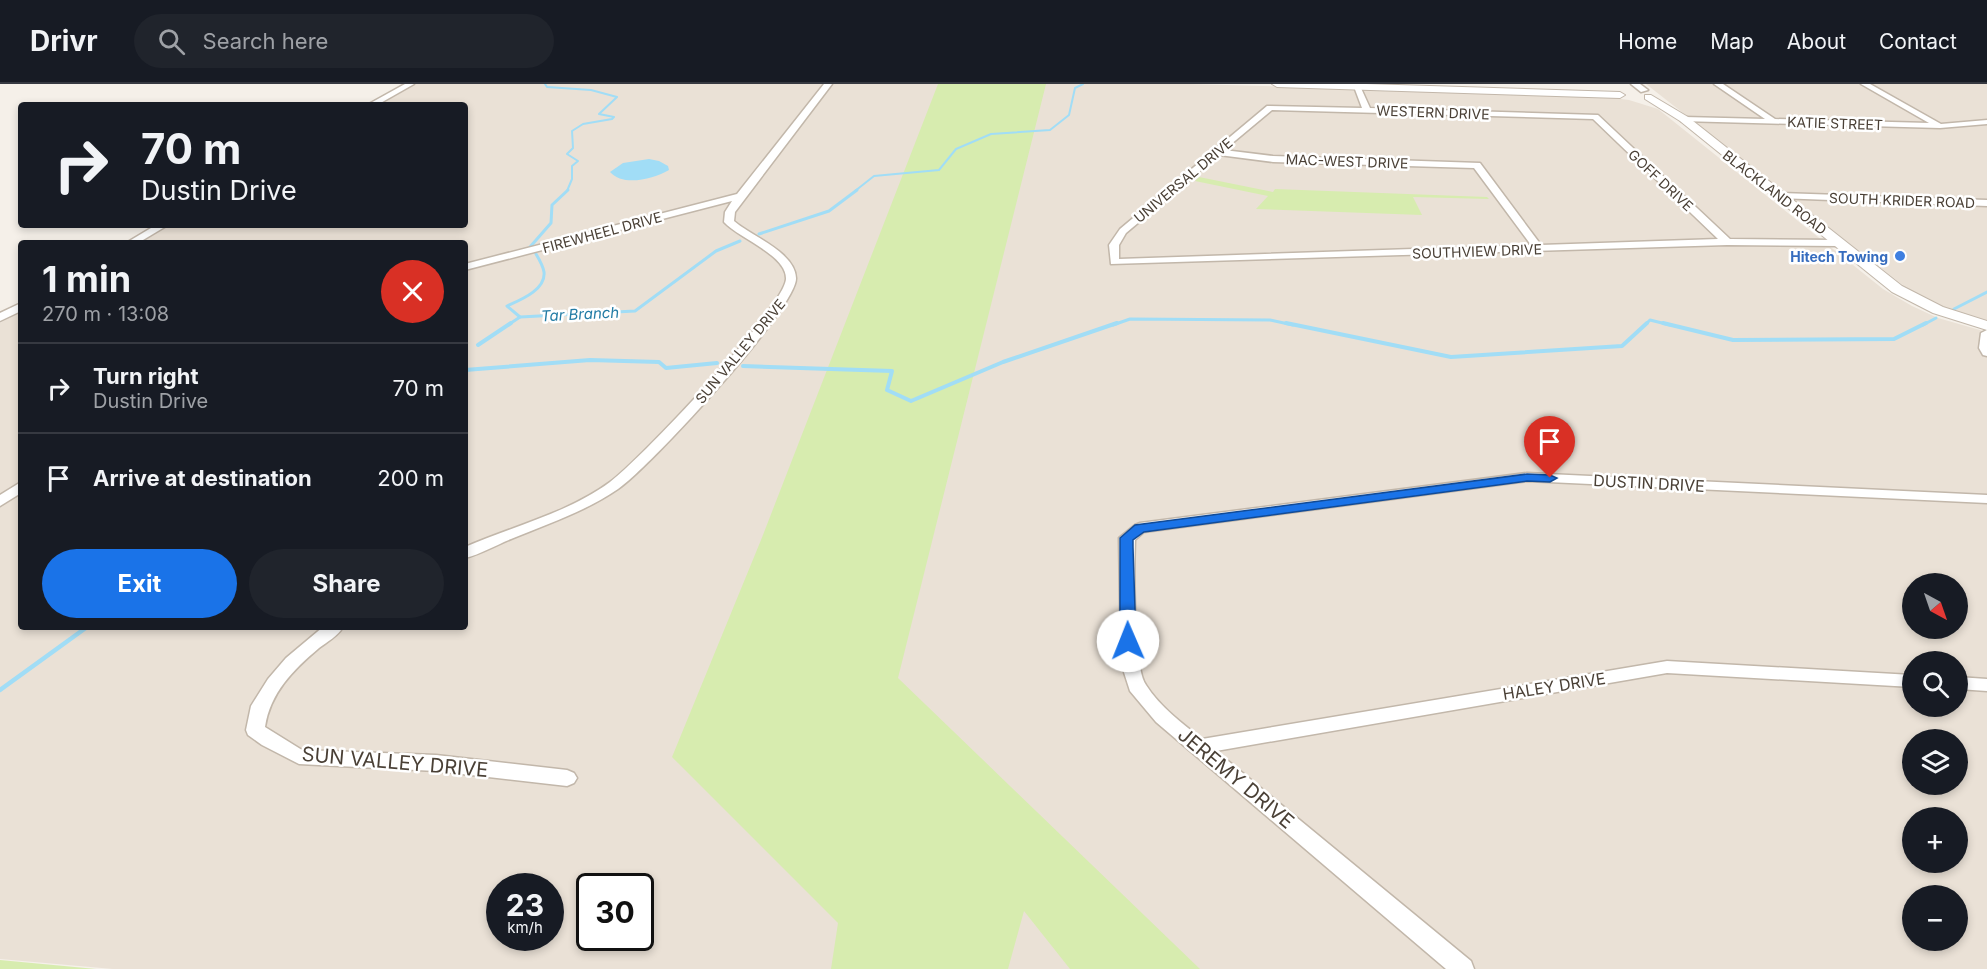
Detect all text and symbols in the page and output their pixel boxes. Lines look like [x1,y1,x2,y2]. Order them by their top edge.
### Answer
search box [134,14,554,68]
text: Drivr [30,24,98,58]
icon: search [155,25,188,58]
text: Search here [203,28,328,54]
text: Home [1618,29,1677,54]
text: Map [1710,29,1754,54]
text: About [1787,29,1846,54]
text: Contact [1879,29,1957,54]
street label: WESTERN DRIVE [1376,102,1490,122]
street label: KATIE STREET [1787,113,1883,133]
text: 70 m [141,123,241,174]
icon: right [42,126,120,204]
street label: UNIVERSAL DRIVE [1130,134,1236,226]
street label: GOFF DRIVE [1625,146,1697,214]
street label: BLACKLAND ROAD [1720,146,1830,238]
street label: MAC-WEST DRIVE [1285,150,1409,172]
text: Dustin Drive [141,174,297,207]
street label: SOUTH KRIDER ROAD [1829,189,1975,211]
street label: FIREWHEEL DRIVE [540,208,664,256]
street label: SOUTHVIEW DRIVE [1412,240,1542,262]
place label: Hitech Towing [1790,248,1888,265]
marker: Hitech Towing [1893,249,1907,263]
text: 1 min [42,257,131,301]
button: close [381,260,444,323]
street label: SUN VALLEY DRIVE [691,295,789,407]
text: 270 m · 13:08 [42,302,169,326]
water label: Tar Branch [540,302,620,326]
text: Turn right [93,363,199,389]
icon: right [42,372,75,405]
text: 70 m [393,375,444,401]
text: Dustin Drive [93,389,208,413]
pin [1524,416,1575,478]
icon: arrive [1533,425,1566,458]
icon: arrive [42,462,75,495]
text: Arrive at destination [93,465,312,491]
text: 200 m [377,465,444,491]
street label: DUSTIN DRIVE [1593,470,1705,496]
button: Exit [42,549,237,618]
button: Share [249,549,444,618]
north arrow [1902,573,1968,639]
map controls [1902,573,1968,951]
position arrow [1096,609,1160,673]
button: search [1902,651,1968,717]
street label: HALEY DRIVE [1501,668,1607,704]
street label: JEREMY DRIVE [1173,722,1299,834]
button: layers [1902,729,1968,795]
street label: SUN VALLEY DRIVE [301,742,489,782]
button: + [1902,807,1968,873]
speed limit sign: 30 [576,873,654,951]
button: − [1902,885,1968,951]
text: 23 [506,887,544,923]
text: km/h [507,918,543,937]

